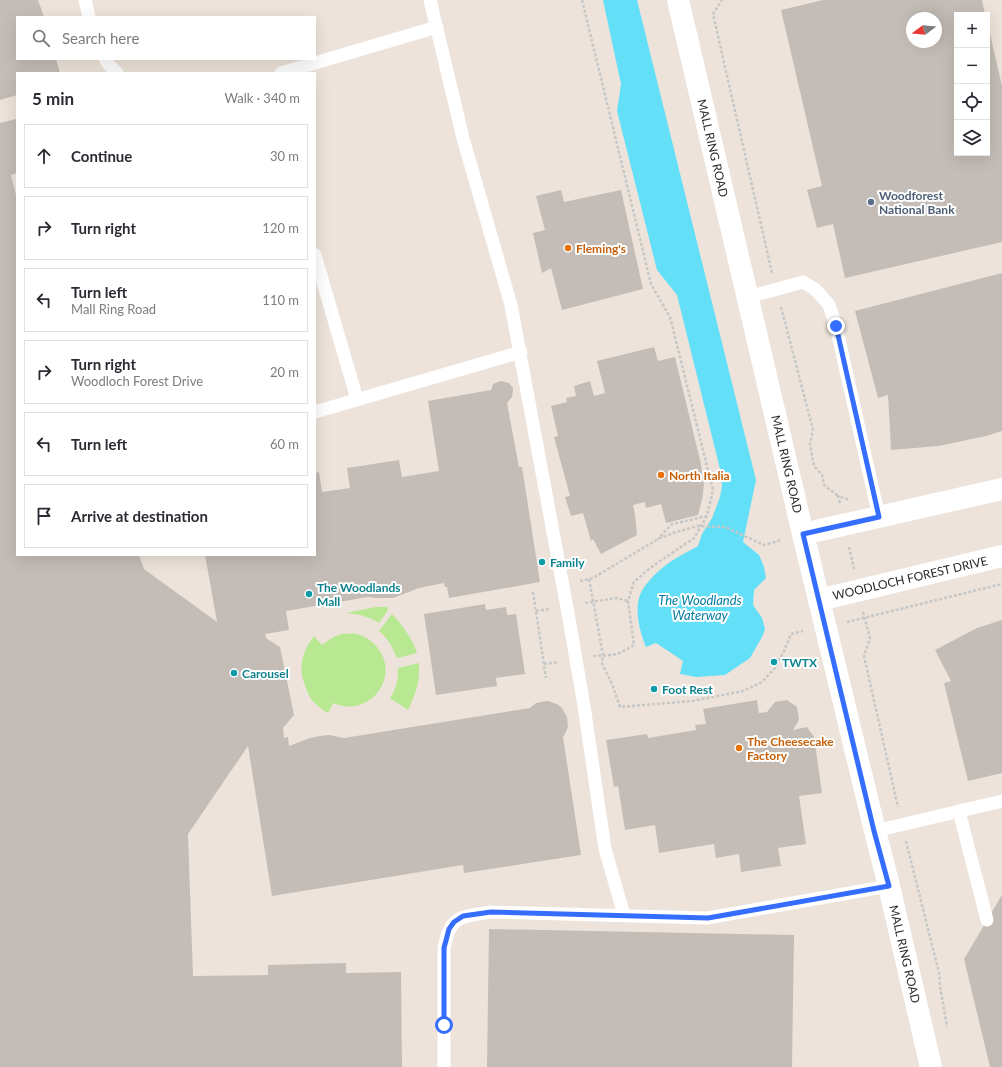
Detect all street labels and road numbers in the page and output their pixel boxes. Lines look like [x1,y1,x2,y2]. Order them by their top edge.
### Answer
street label: MALL RING ROAD [694,97,732,199]
street label: MALL RING ROAD [768,413,806,515]
street label: WOODLOCH FOREST DRIVE [831,553,989,603]
street label: MALL RING ROAD [886,903,924,1005]

